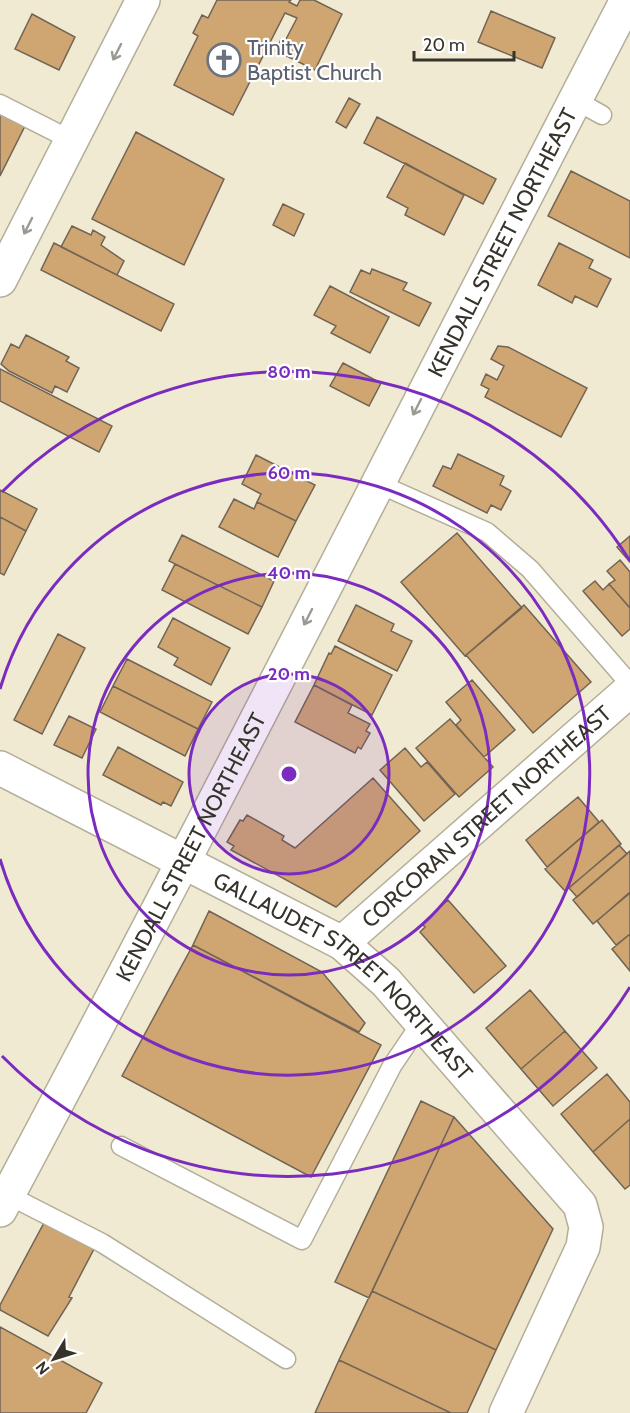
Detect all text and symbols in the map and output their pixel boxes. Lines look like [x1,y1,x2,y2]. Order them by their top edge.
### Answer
scale bar [414,24,514,62]
place label: Trinity Baptist Church [247,34,382,86]
text: 20 m [423,34,465,56]
church icon: Trinity Baptist Church [206,42,242,78]
one-way arrow [110,43,122,61]
street label: KENDALL STREET NORTHEAST [422,103,582,381]
one-way arrow [22,216,33,234]
text: 80 m [267,361,311,383]
one-way arrow [411,397,422,415]
text: 60 m [268,462,310,484]
text: 40 m [267,562,311,584]
one-way arrow [302,608,314,625]
text: 20 m [268,663,310,685]
street label: CORCORAN STREET NORTHEAST [356,699,617,933]
street label: KENDALL STREET NORTHEAST [110,708,271,986]
centre of rings [279,764,299,784]
street label: GALLAUDET STREET NORTHEAST [209,866,479,1086]
north arrow [24,1329,84,1389]
text: N [32,1358,54,1378]

